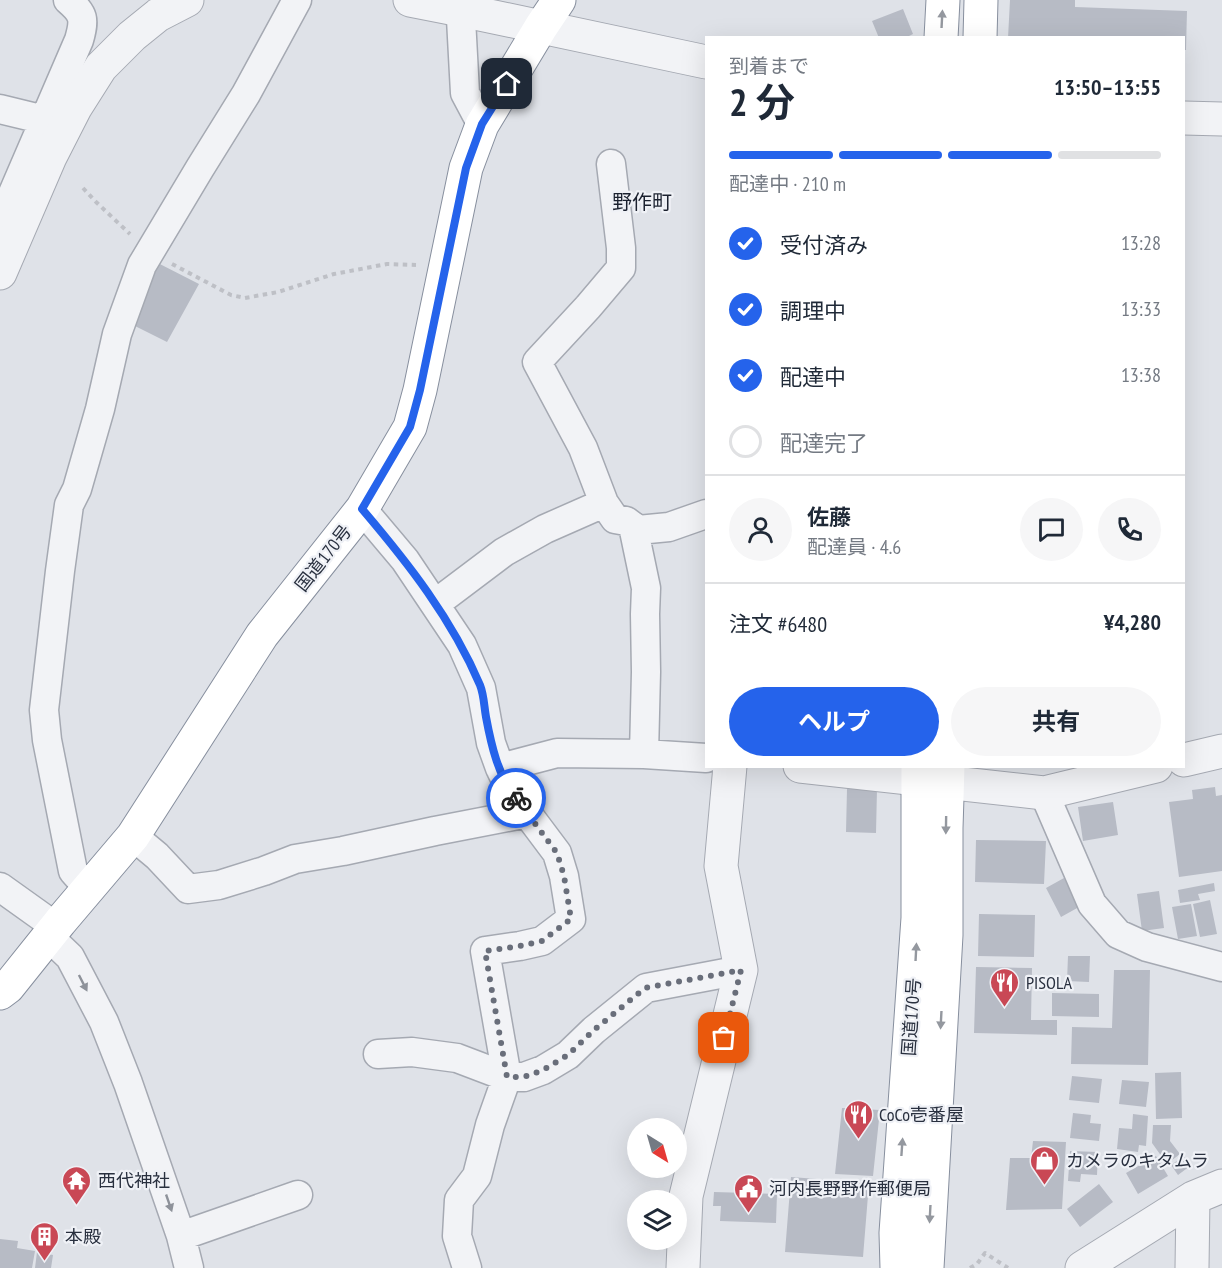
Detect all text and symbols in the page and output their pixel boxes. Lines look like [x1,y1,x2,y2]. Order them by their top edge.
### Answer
one-way arrow [938,9,947,28]
text: 到着まで [729,53,809,79]
pin [481,58,532,109]
icon: home [490,67,523,100]
text: 13:50–13:55 [1054,73,1161,101]
text: 2 分 [729,76,795,127]
text: 配達中 · 210 m [729,171,846,197]
district label: 野作町 [612,189,672,215]
icon: check [729,227,762,260]
text: 13:28 [1121,230,1161,256]
text: 受付済み [780,231,868,259]
icon: check [729,293,762,326]
text: 13:33 [1121,296,1161,322]
text: 調理中 [780,297,846,325]
icon: check [729,359,762,392]
text: 13:38 [1121,362,1161,388]
text: 配達中 [780,363,846,391]
text: 配達完了 [780,429,868,457]
button: person [729,498,792,561]
button: chat [1020,498,1083,561]
button: phone [1098,498,1161,561]
text: 佐藤 [807,503,851,531]
street label: 国道170号 [290,520,356,596]
text: 配達員 · 4.6 [807,534,901,560]
text: ¥4,280 [1104,608,1161,636]
text: 注文 #6480 [729,610,827,638]
button: ヘルプ [729,687,939,756]
button: 共有 [951,687,1161,756]
courier [486,768,546,828]
icon: bike [500,782,533,815]
one-way arrow [941,815,951,834]
one-way arrow [911,943,921,962]
restaurant icon: PISOLA [989,966,1021,1008]
place label: PISOLA [1026,971,1072,994]
one-way arrow [79,974,88,991]
street label: 国道170号 [897,977,925,1057]
one-way arrow [936,1010,945,1029]
pin [698,1012,749,1063]
icon: bag [707,1021,740,1054]
restaurant icon: CoCo壱番屋 [842,1098,874,1140]
place label: CoCo壱番屋 [879,1103,964,1126]
north arrow [627,1118,687,1178]
map controls [627,1118,687,1250]
one-way arrow [898,1137,907,1156]
shop icon: カメラのキタムラ [1029,1144,1061,1186]
place label: カメラのキタムラ [1066,1149,1209,1172]
temple icon: 西代神社 [61,1164,93,1206]
place label: 西代神社 [98,1169,170,1192]
public building icon: 河内長野野作郵便局 [732,1172,764,1214]
place label: 河内長野野作郵便局 [769,1177,931,1200]
button: layers [627,1190,687,1250]
one-way arrow [165,1194,175,1212]
one-way arrow [925,1205,934,1224]
building icon: 本殿 [28,1220,60,1262]
place label: 本殿 [65,1225,101,1248]

